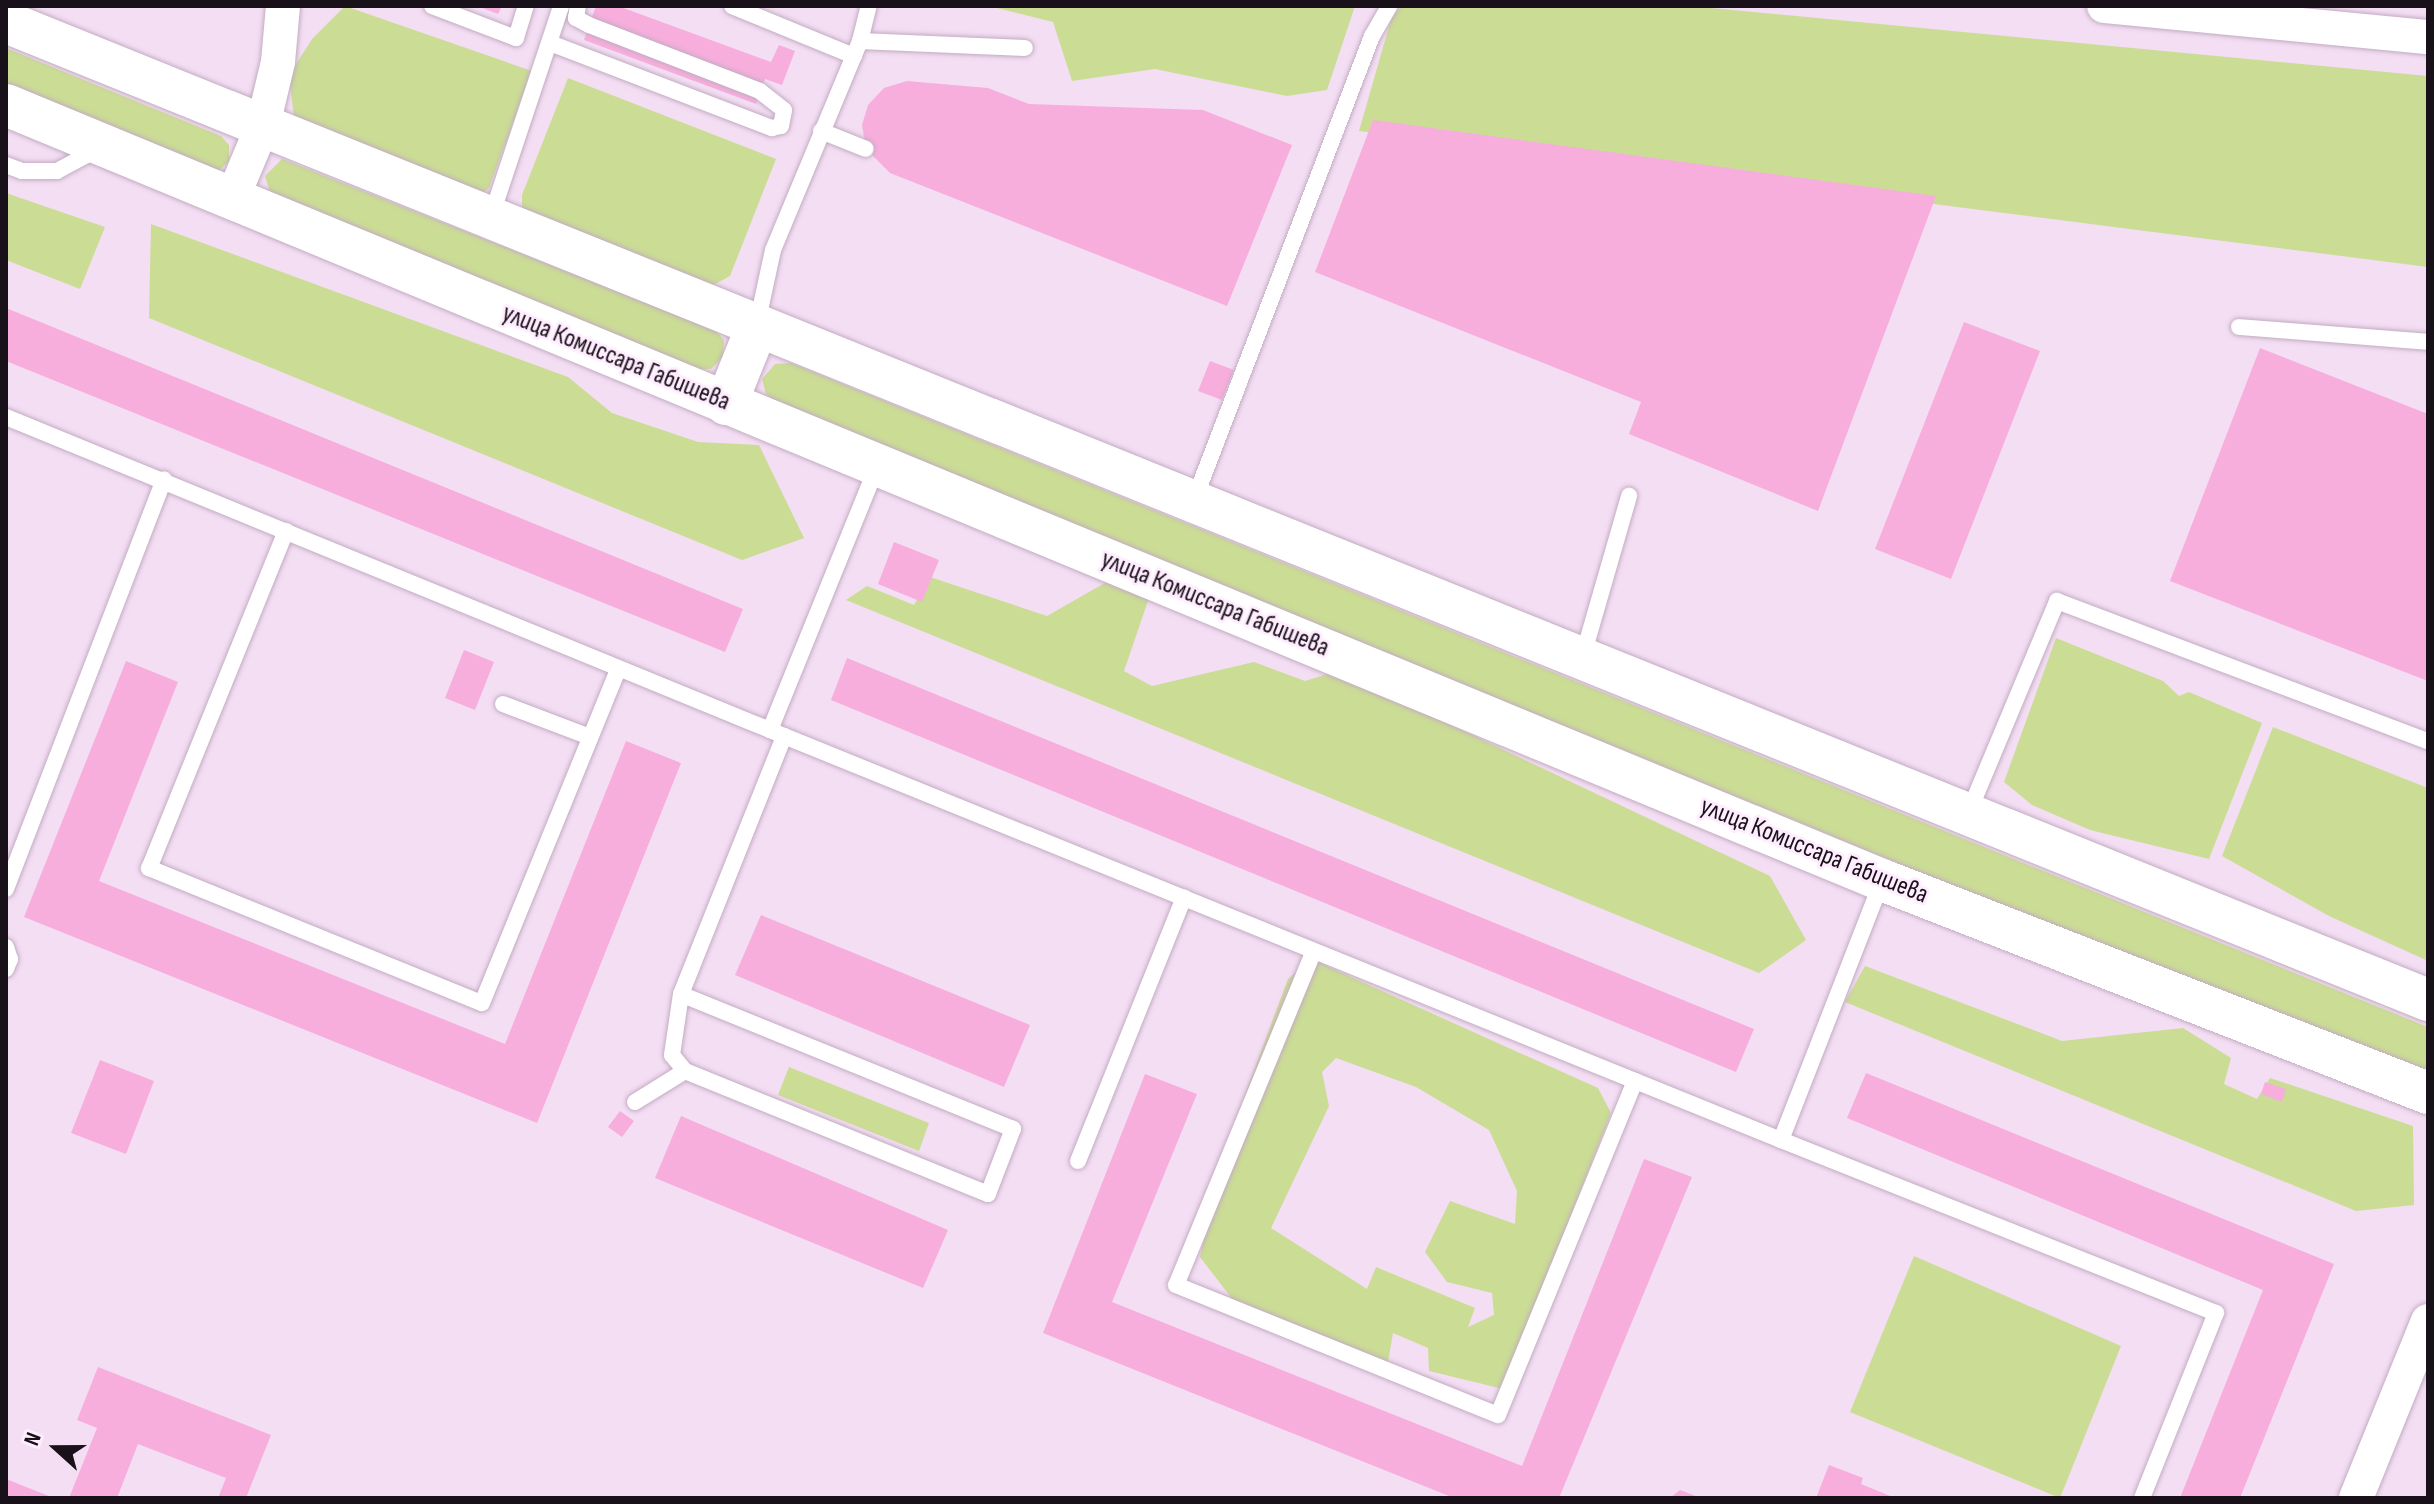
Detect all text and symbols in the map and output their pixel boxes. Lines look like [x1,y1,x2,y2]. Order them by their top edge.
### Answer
street label: улица Комиссара Габишева [497,298,735,418]
street label: улица Комиссара Габишева [1096,544,1334,664]
street label: улица Комиссара Габишева [1695,791,1933,911]
north arrow [16,1408,96,1488]
text: N [18,1429,48,1450]

